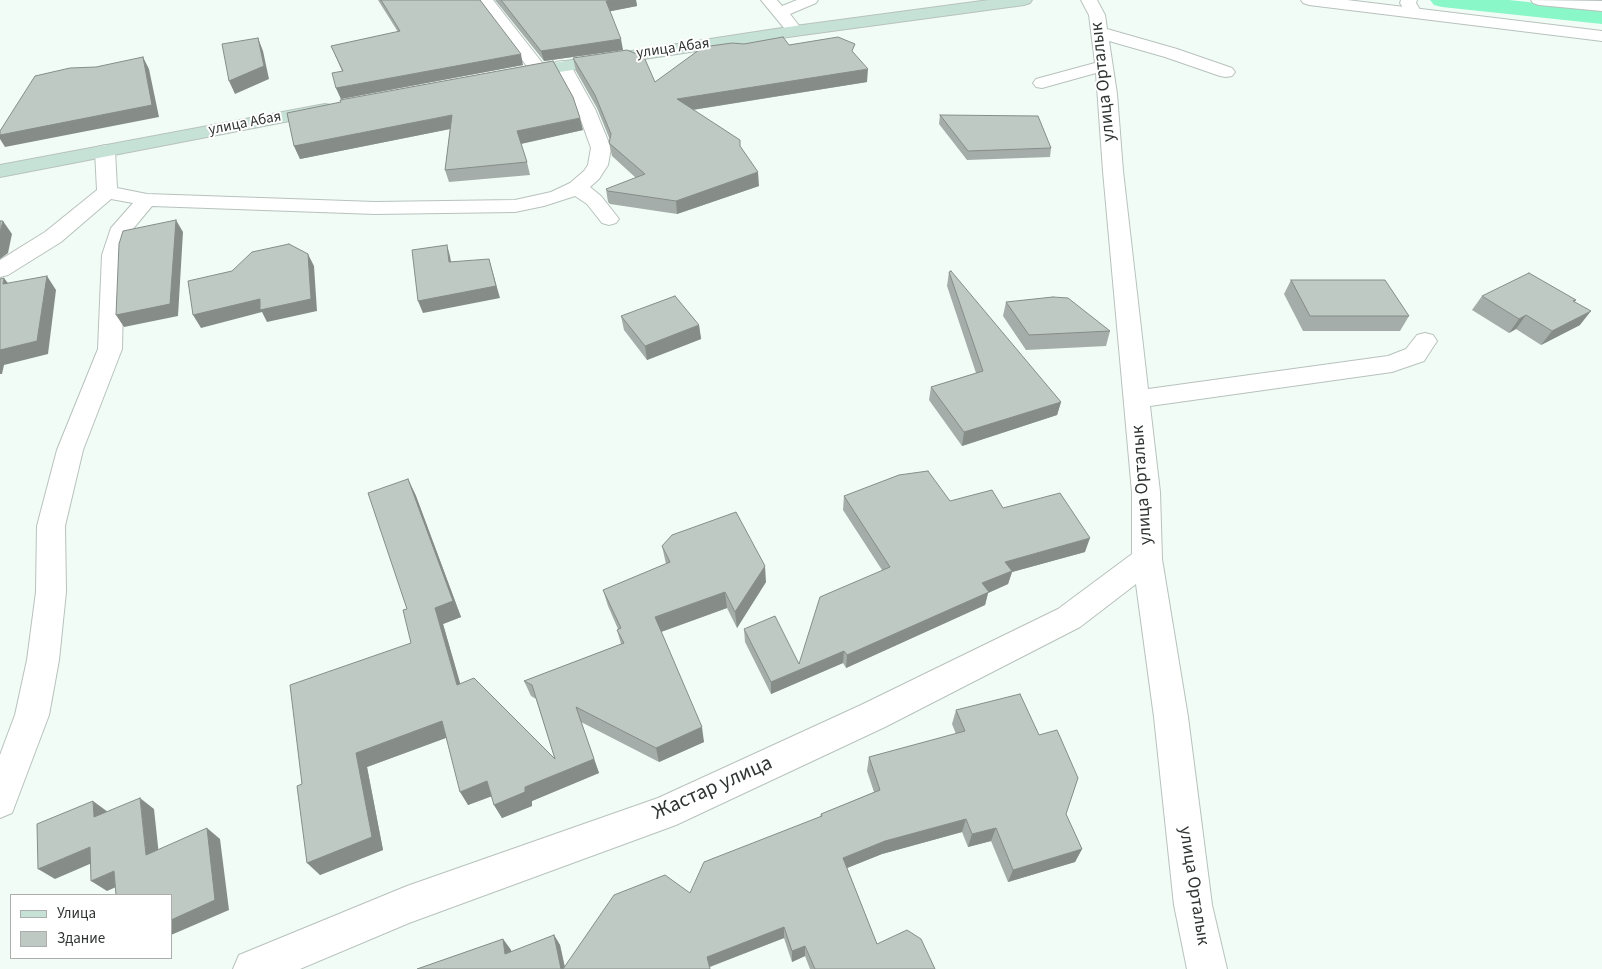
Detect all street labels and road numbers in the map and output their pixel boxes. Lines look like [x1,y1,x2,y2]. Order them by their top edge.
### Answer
street label: улица Орталык [1087,21,1121,143]
street label: улица Абая [635,35,711,63]
street label: улица Абая [207,108,283,140]
street label: улица Орталык [1128,424,1158,546]
street label: Жастар улица [649,751,777,827]
street label: улица Орталык [1173,825,1213,947]

